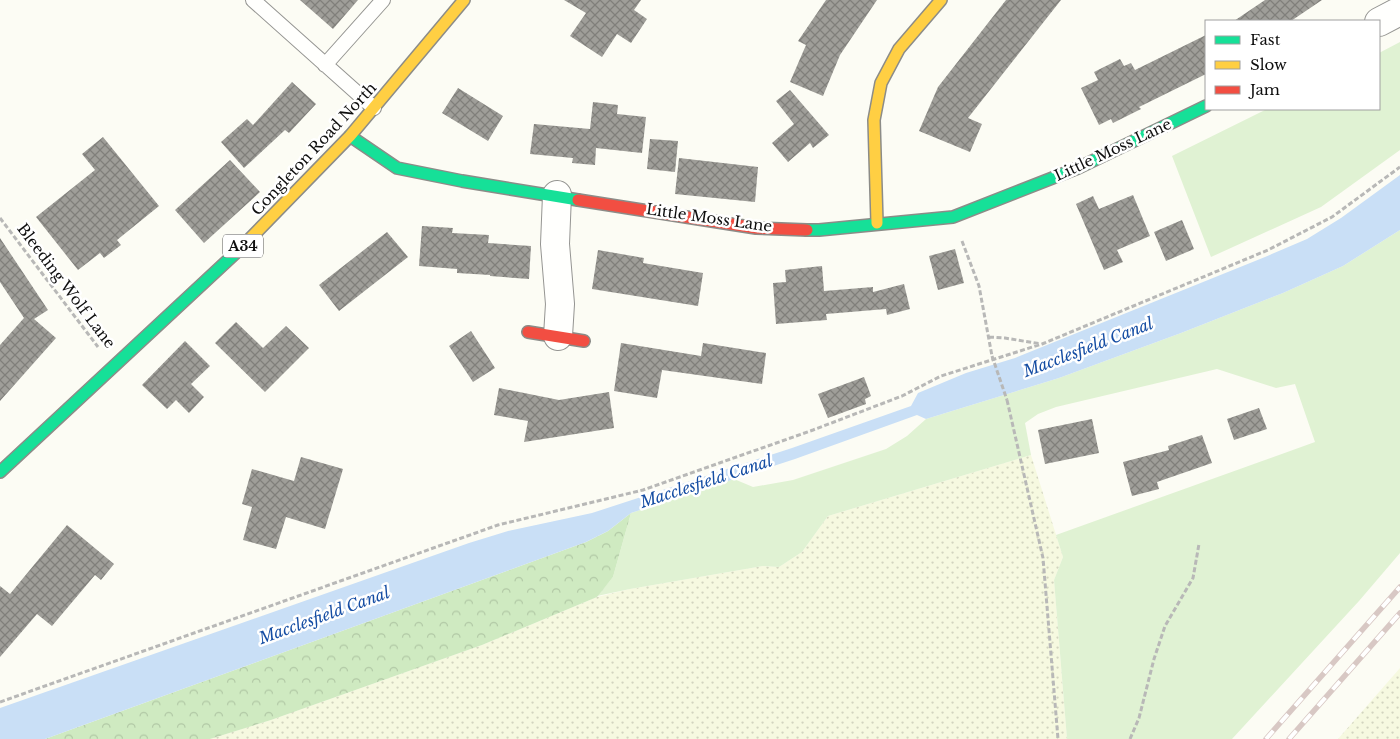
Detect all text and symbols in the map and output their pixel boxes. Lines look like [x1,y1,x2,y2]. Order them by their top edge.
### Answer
legend [1205,20,1380,110]
text: Fast [1250,30,1281,49]
text: Slow [1250,55,1287,74]
street label: Congleton Road North [247,78,380,219]
text: Jam [1248,80,1280,99]
street label: Little Moss Lane [1051,114,1174,185]
street label: Little Moss Lane [645,199,773,236]
street label: Bleeding Wolf Lane [13,220,120,352]
road number: A34 [223,235,263,258]
water label: Macclesfield Canal [1019,313,1157,381]
water label: Macclesfield Canal [636,450,776,512]
water label: Macclesfield Canal [255,582,393,648]

